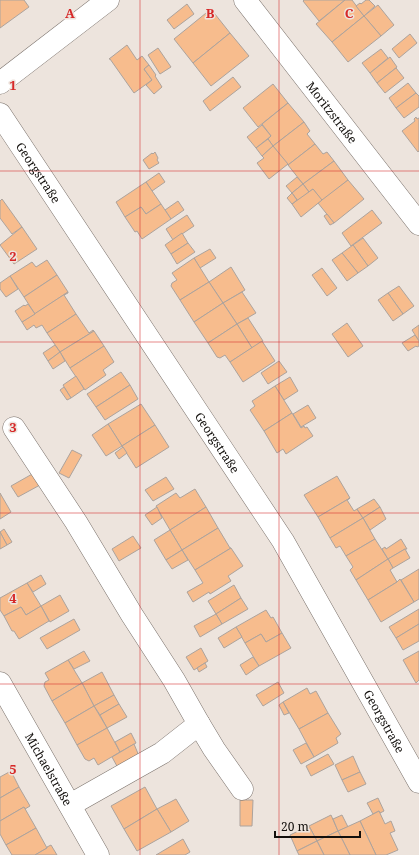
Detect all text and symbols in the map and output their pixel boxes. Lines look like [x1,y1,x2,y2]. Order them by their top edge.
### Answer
text: A [65,4,75,22]
text: B [206,4,215,22]
text: C [345,4,354,22]
text: 1 [9,76,17,94]
street label: Moritzstraße [303,78,362,147]
street label: Georgstraße [12,138,65,206]
text: 2 [9,247,17,265]
street label: Georgstraße [191,409,244,476]
text: 3 [9,418,17,436]
text: 4 [9,589,17,607]
street label: Georgstraße [360,686,409,756]
street label: Michaelstraße [21,729,77,809]
text: 5 [9,760,17,778]
scale bar [275,813,360,839]
text: 20 m [281,818,309,835]

